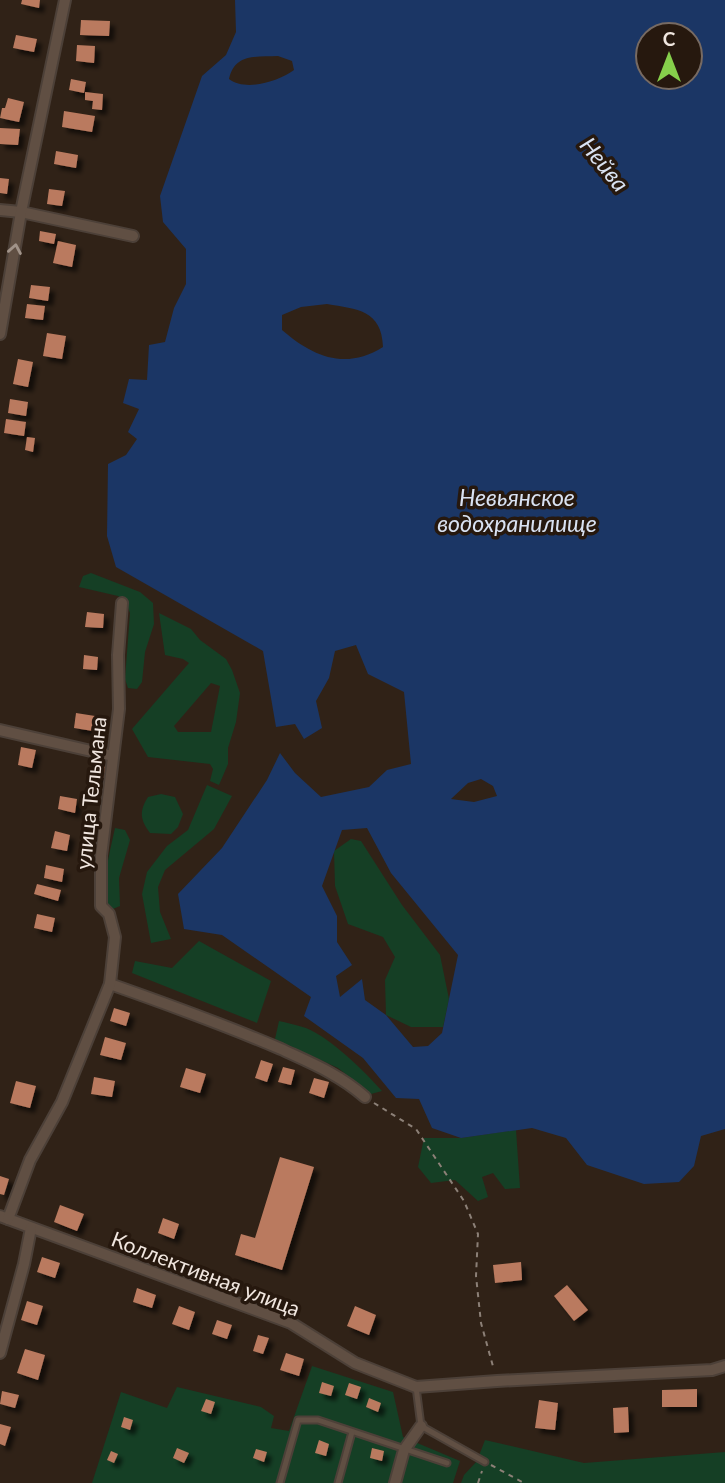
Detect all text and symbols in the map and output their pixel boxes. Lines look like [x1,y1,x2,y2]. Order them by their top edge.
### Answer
north arrow [634,21,704,91]
text: С [663,27,676,50]
water label: Нейва [575,131,635,197]
one-way arrow [7,243,22,255]
water label: Невьянское водохранилище [437,483,597,537]
street label: улица Тельмана [70,715,110,871]
street label: Коллективная улица [108,1226,304,1320]

